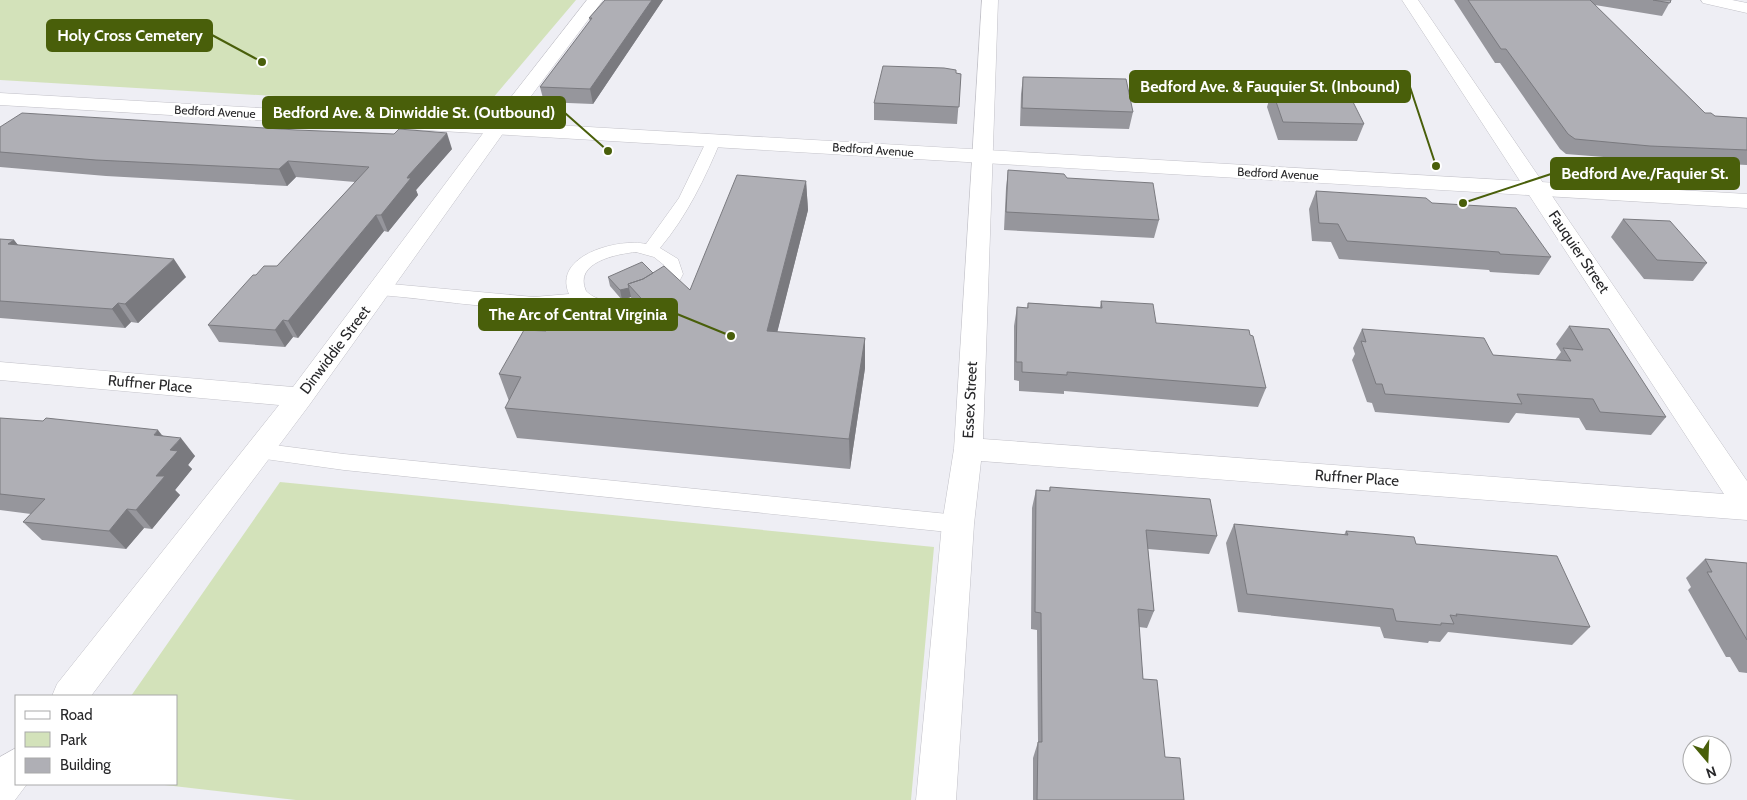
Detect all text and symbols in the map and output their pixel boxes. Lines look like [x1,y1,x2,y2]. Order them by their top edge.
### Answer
callout: Holy Cross Cemetery [47,20,212,51]
text: Holy Cross Cemetery [57,26,203,45]
callout: Bedford Ave. & Fauquier St. (Inbound) [1130,71,1410,102]
text: Bedford Ave. & Fauquier St. (Inbound) [1140,77,1400,96]
callout: Bedford Ave. & Dinwiddie St. (Outbound) [263,97,565,128]
street label: Bedford Avenue [174,102,256,121]
text: Bedford Ave. & Dinwiddie St. (Outbound) [273,103,555,122]
street label: Bedford Avenue [832,139,914,160]
callout: Bedford Ave./Faquier St. [1551,158,1739,189]
street label: Bedford Avenue [1237,164,1319,183]
text: Bedford Ave./Faquier St. [1561,164,1729,183]
street label: Fauquier Street [1545,207,1613,297]
callout: The Arc of Central Virginia [479,299,677,330]
street label: Dinwiddie Street [296,302,374,398]
text: The Arc of Central Virginia [489,305,667,324]
street label: Essex Street [959,361,981,439]
street label: Ruffner Place [107,371,193,397]
street label: Ruffner Place [1314,466,1400,490]
legend [15,695,178,785]
text: Road [60,706,93,724]
text: Park [60,731,87,749]
north arrow [1682,735,1732,785]
text: Building [60,756,111,774]
text: N [1704,762,1719,782]

